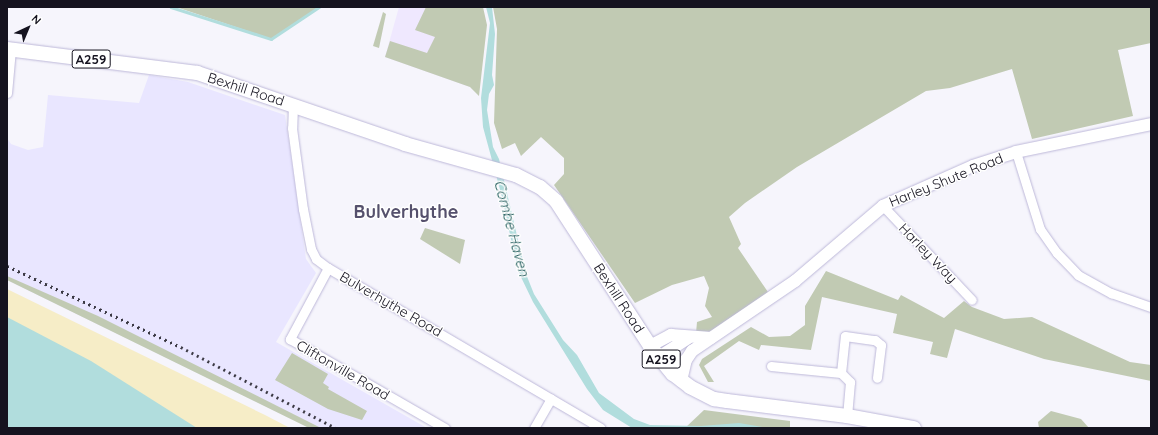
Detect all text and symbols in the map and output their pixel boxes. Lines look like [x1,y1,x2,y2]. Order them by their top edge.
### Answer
north arrow [8,8,48,48]
text: N [29,12,44,27]
road number: A259 [71,48,111,70]
street label: Bexhill Road [206,69,286,109]
street label: Harley Shute Road [886,149,1006,211]
water label: Combe Haven [491,178,533,278]
district label: Bulverhythe [354,201,458,223]
street label: Harley Way [895,220,961,286]
street label: Bexhill Road [590,260,648,336]
street label: Bulverhythe Road [337,268,445,340]
street label: Cliftonville Road [293,337,393,403]
road number: A259 [641,348,681,370]

